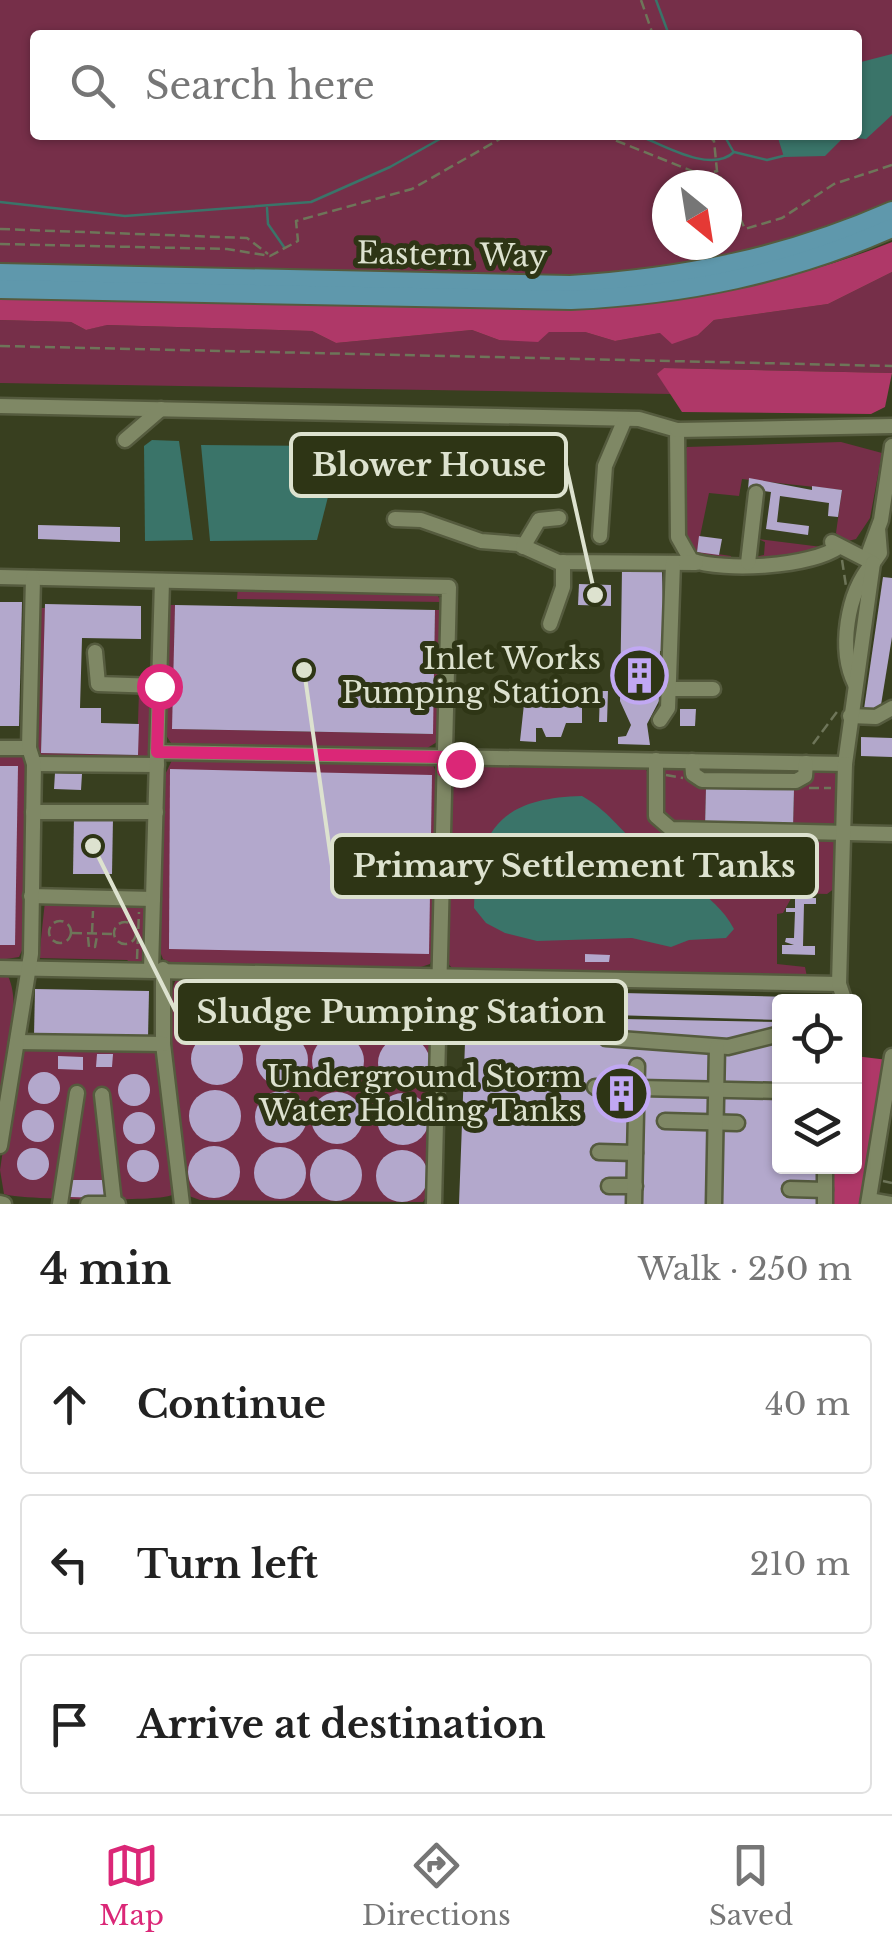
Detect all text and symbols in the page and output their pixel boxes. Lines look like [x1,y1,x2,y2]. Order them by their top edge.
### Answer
search box [30,30,862,140]
icon: search [65,58,120,113]
text: Search here [145,62,375,109]
north arrow [652,170,742,260]
street label: Eastern Way [356,234,548,275]
callout: Blower House [291,434,566,496]
text: Blower House [312,445,546,485]
place label: Inlet Works Pumping Station [342,640,601,711]
building icon: Inlet Works Pumping Station [610,646,670,706]
route start [137,664,183,710]
route end [438,742,484,788]
callout: Primary Settlement Tanks [332,835,817,897]
text: Primary Settlement Tanks [352,846,796,886]
callout: Sludge Pumping Station [176,981,626,1043]
text: Sludge Pumping Station [196,992,606,1032]
map controls [772,994,862,1174]
button: locate [772,994,862,1084]
place label: Underground Storm Water Holding Tanks [258,1058,582,1129]
building icon: Underground Storm Water Holding Tanks [591,1064,651,1124]
button: layers [772,1084,862,1174]
text: 4 min [40,1243,171,1295]
text: Walk · 250 m [638,1249,852,1289]
icon: ahead [42,1377,97,1432]
text: Continue [137,1381,326,1428]
text: 40 m [765,1384,850,1424]
icon: left [42,1537,97,1592]
text: Turn left [137,1541,318,1588]
text: 210 m [750,1544,850,1584]
icon: arrive [42,1697,97,1752]
text: Arrive at destination [137,1701,546,1748]
tab: Map [99,1838,164,1933]
tab: Directions [362,1838,511,1933]
tab: Saved [709,1838,793,1933]

